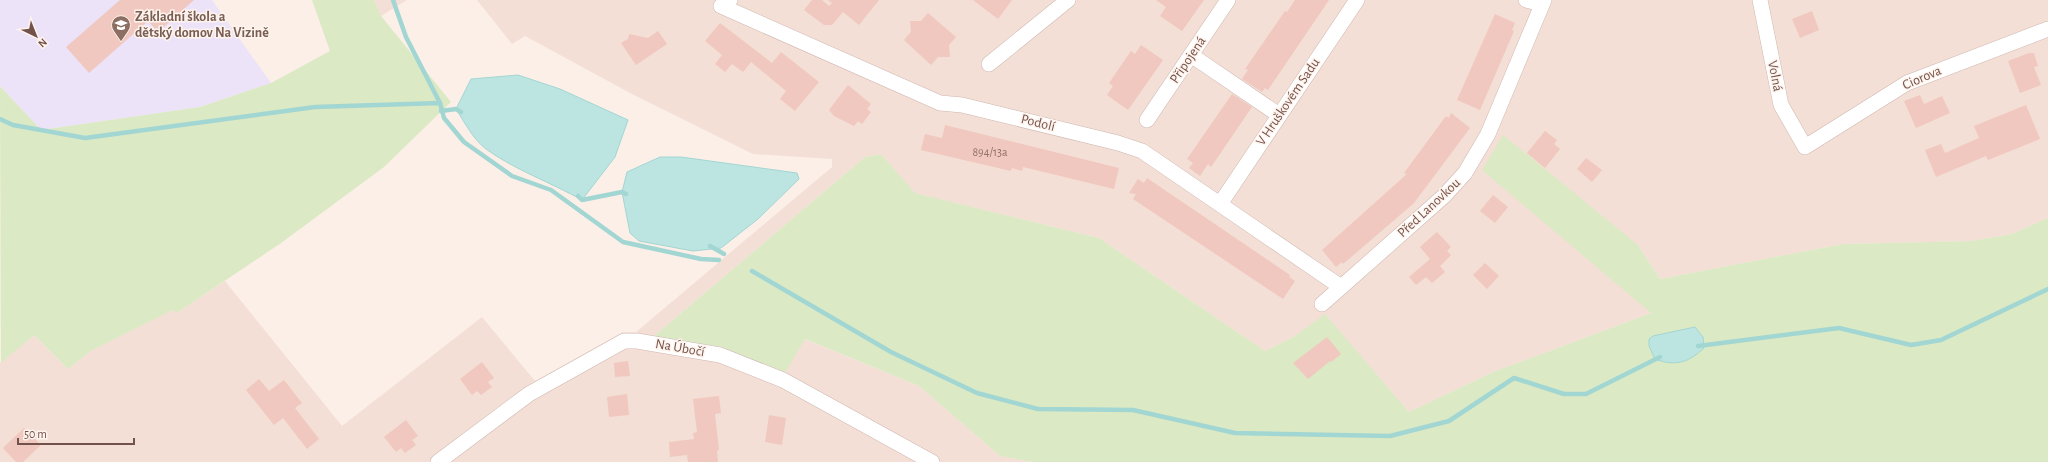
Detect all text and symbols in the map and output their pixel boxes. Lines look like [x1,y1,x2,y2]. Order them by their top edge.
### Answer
place label: Základní škola a dětský domov Na Vizině [135,10,269,40]
school or university icon: Základní škola a dětský domov Na Vizině [110,14,132,42]
north arrow [16,16,56,56]
street label: Připojená [1167,34,1209,86]
text: N [36,36,49,50]
street label: V Hruškovém Sadu [1254,56,1322,148]
street label: Volná [1765,59,1785,93]
street label: Ciorova [1901,63,1944,92]
street label: Podolí [1020,112,1057,134]
house number: 894/13a [972,146,1008,158]
street label: Před Lanovkou [1395,176,1463,240]
street label: Na Úbočí [654,334,707,359]
scale bar [18,420,134,446]
text: 50 m [24,428,47,440]

